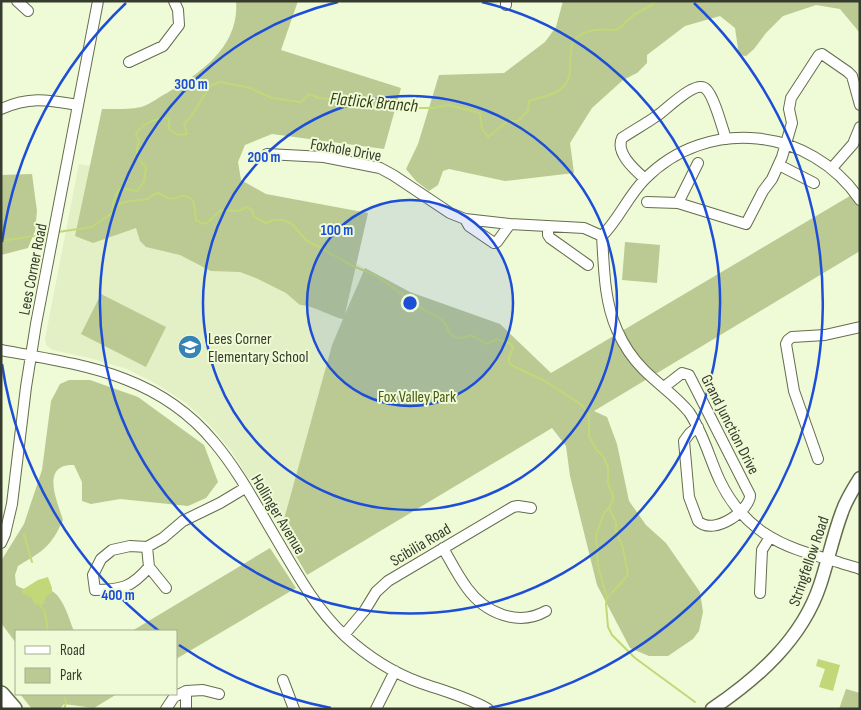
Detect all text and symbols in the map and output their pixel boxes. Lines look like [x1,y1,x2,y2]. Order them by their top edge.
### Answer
text: 300 m [174,75,208,94]
water label: Flatlick Branch [329,88,419,117]
street label: Foxhole Drive [309,135,383,166]
text: 200 m [247,148,281,167]
text: 100 m [321,221,353,240]
street label: Lees Corner Road [15,222,52,317]
centre of rings [401,294,419,312]
place label: Lees Corner Elementary School [208,330,308,367]
school or university icon: Lees Corner Elementary School [177,334,203,360]
street label: Grand Junction Drive [696,372,763,478]
park label: Fox Valley Park [378,388,456,407]
street label: Hollinger Avenue [246,471,309,558]
street label: Stringfellow Road [785,514,834,609]
street label: Scibilia Road [387,520,455,571]
text: 400 m [101,586,135,605]
legend [15,630,178,695]
text: Road [60,641,85,660]
text: Park [60,666,82,685]

